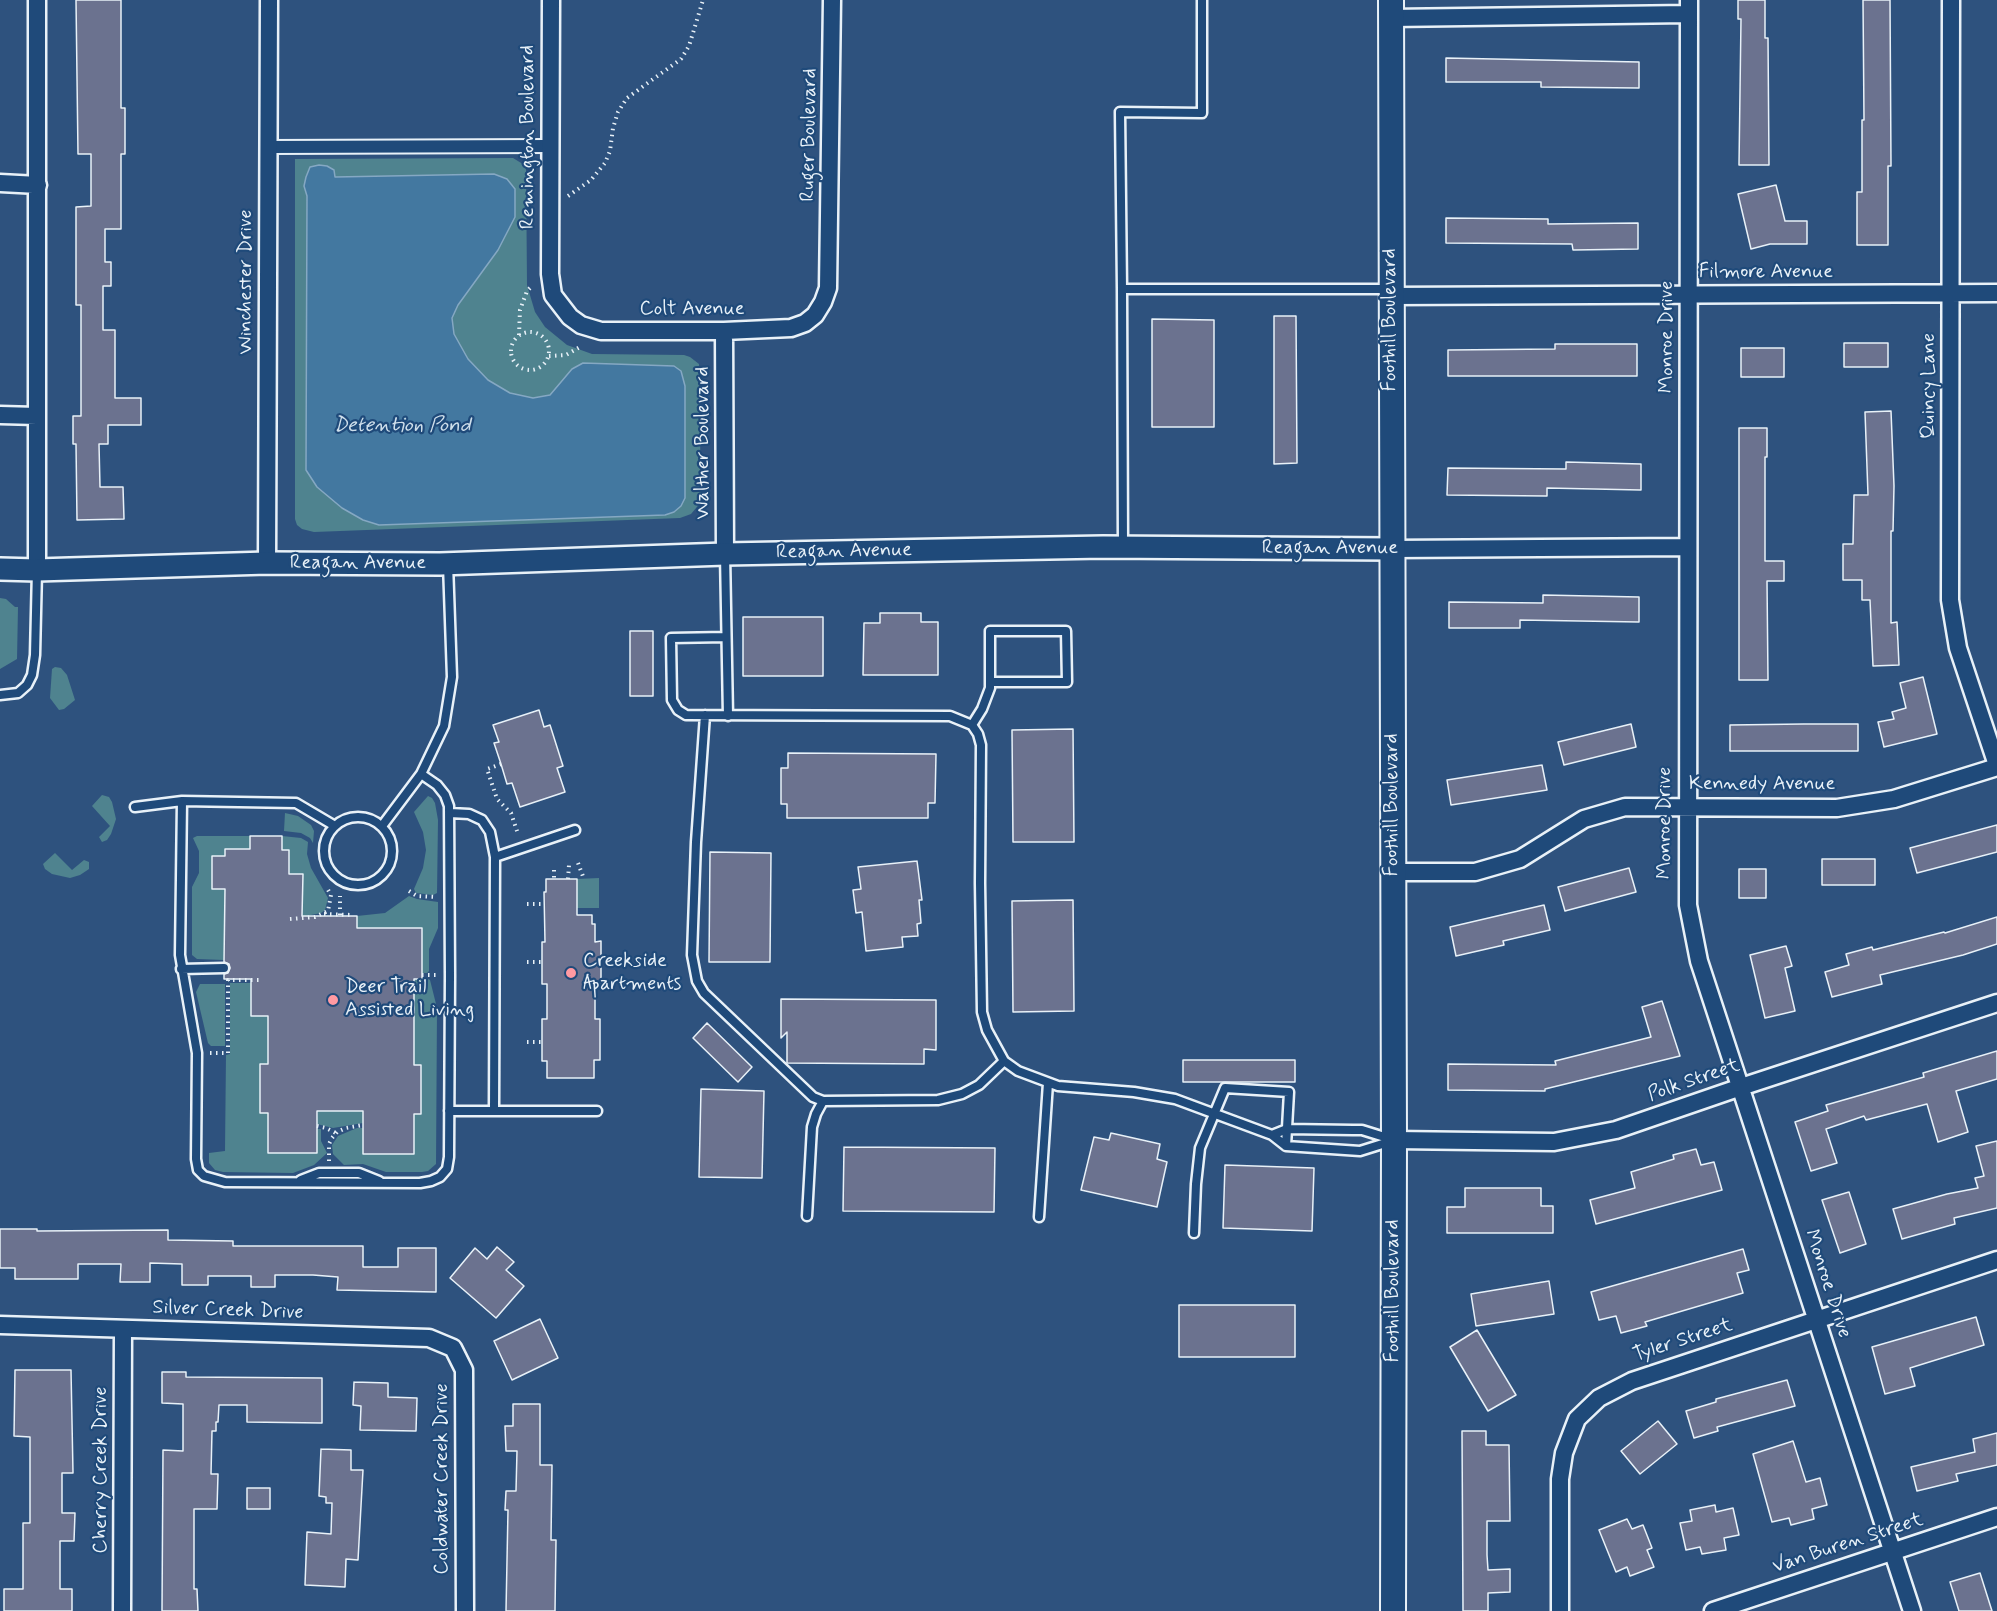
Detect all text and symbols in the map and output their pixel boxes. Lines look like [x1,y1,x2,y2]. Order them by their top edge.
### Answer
street label: Remington Boulevard [517,45,541,229]
street label: Ruger Boulevard [797,68,823,202]
street label: Winchester Drive [235,210,259,354]
street label: Foothill Boulevard [1379,248,1403,392]
street label: Filmore Avenue [1699,261,1833,285]
street label: Monroe Drive [1656,281,1680,393]
street label: Colt Avenue [639,298,745,322]
street label: Quincy Lane [1918,333,1942,439]
street label: Walther Boulevard [692,366,716,520]
water label: Detention Pond [333,414,471,440]
street label: Reagan Avenue [1262,537,1398,561]
street label: Reagan Avenue [776,539,912,565]
street label: Reagan Avenue [290,552,426,576]
street label: Foothill Boulevard [1381,733,1405,877]
street label: Monroe Drive [1654,767,1678,879]
street label: Kennedy Avenue [1689,773,1835,797]
place label: Creekside Apartments [583,950,681,997]
marker: Creekside Apartments [564,966,578,980]
place label: Deer Trail Assisted Living [345,976,474,1023]
marker: Deer Trail Assisted Living [326,993,340,1007]
street label: Polk Street [1645,1054,1743,1108]
street label: Foothill Boulevard [1382,1219,1406,1363]
street label: Monroe Drive [1798,1227,1856,1341]
street label: Silver Creek Drive [152,1296,304,1326]
street label: Tyler Street [1630,1314,1736,1368]
street label: Coldwater Creek Drive [431,1383,455,1575]
street label: Cherry Creek Drive [90,1386,114,1554]
street label: Van Buren Street [1770,1508,1926,1580]

